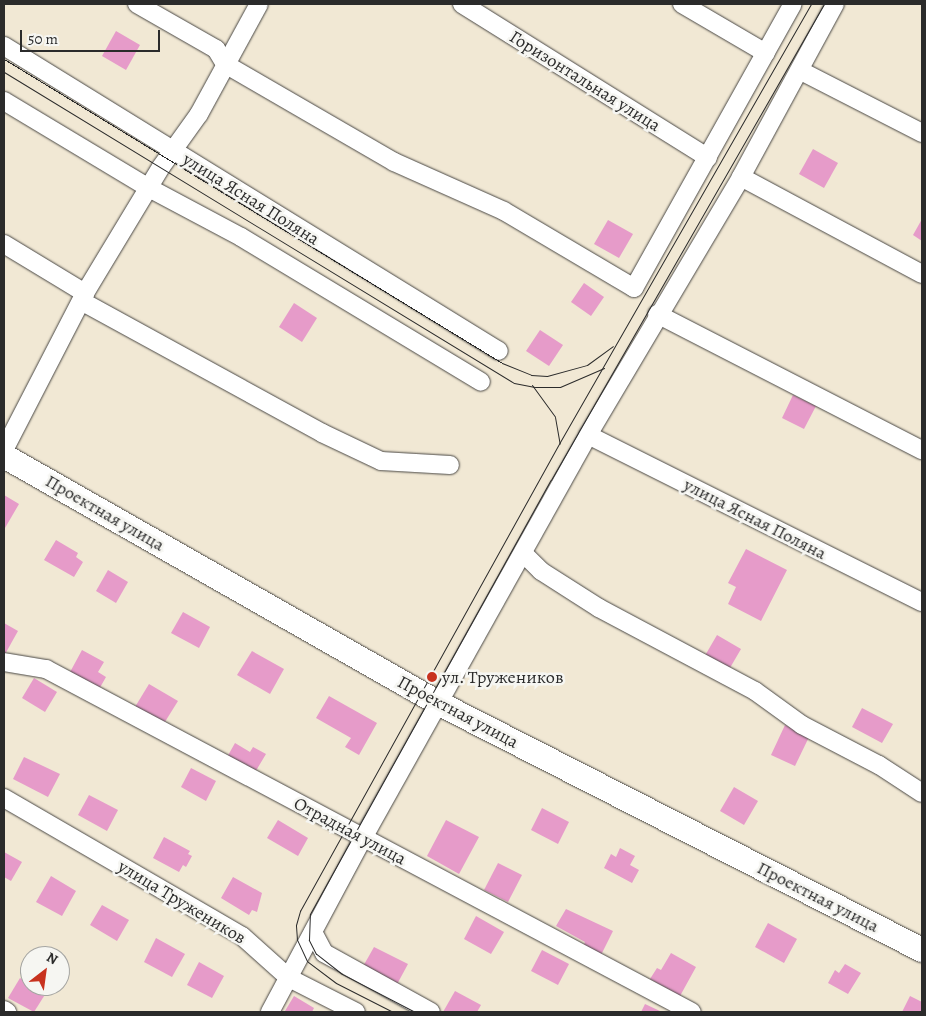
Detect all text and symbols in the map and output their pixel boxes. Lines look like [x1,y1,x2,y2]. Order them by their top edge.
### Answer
scale bar [22,20,162,52]
street label: Горизонтальная улица [505,26,665,136]
text: 50 m [28,29,58,49]
street label: улица Ясная Поляна [179,148,323,250]
street label: Проектная улица [42,470,168,556]
street label: улица Ясная Поляна [680,474,830,564]
place label: ул. Тружеников [442,666,564,688]
street label: Проектная улица [394,671,522,753]
marker: ул. Тружеников [426,671,438,683]
street label: Отрадная улица [290,792,410,870]
street label: улица Тружеников [114,855,250,949]
street label: Проектная улица [753,857,883,937]
north arrow [20,946,70,996]
text: N [43,948,61,969]

